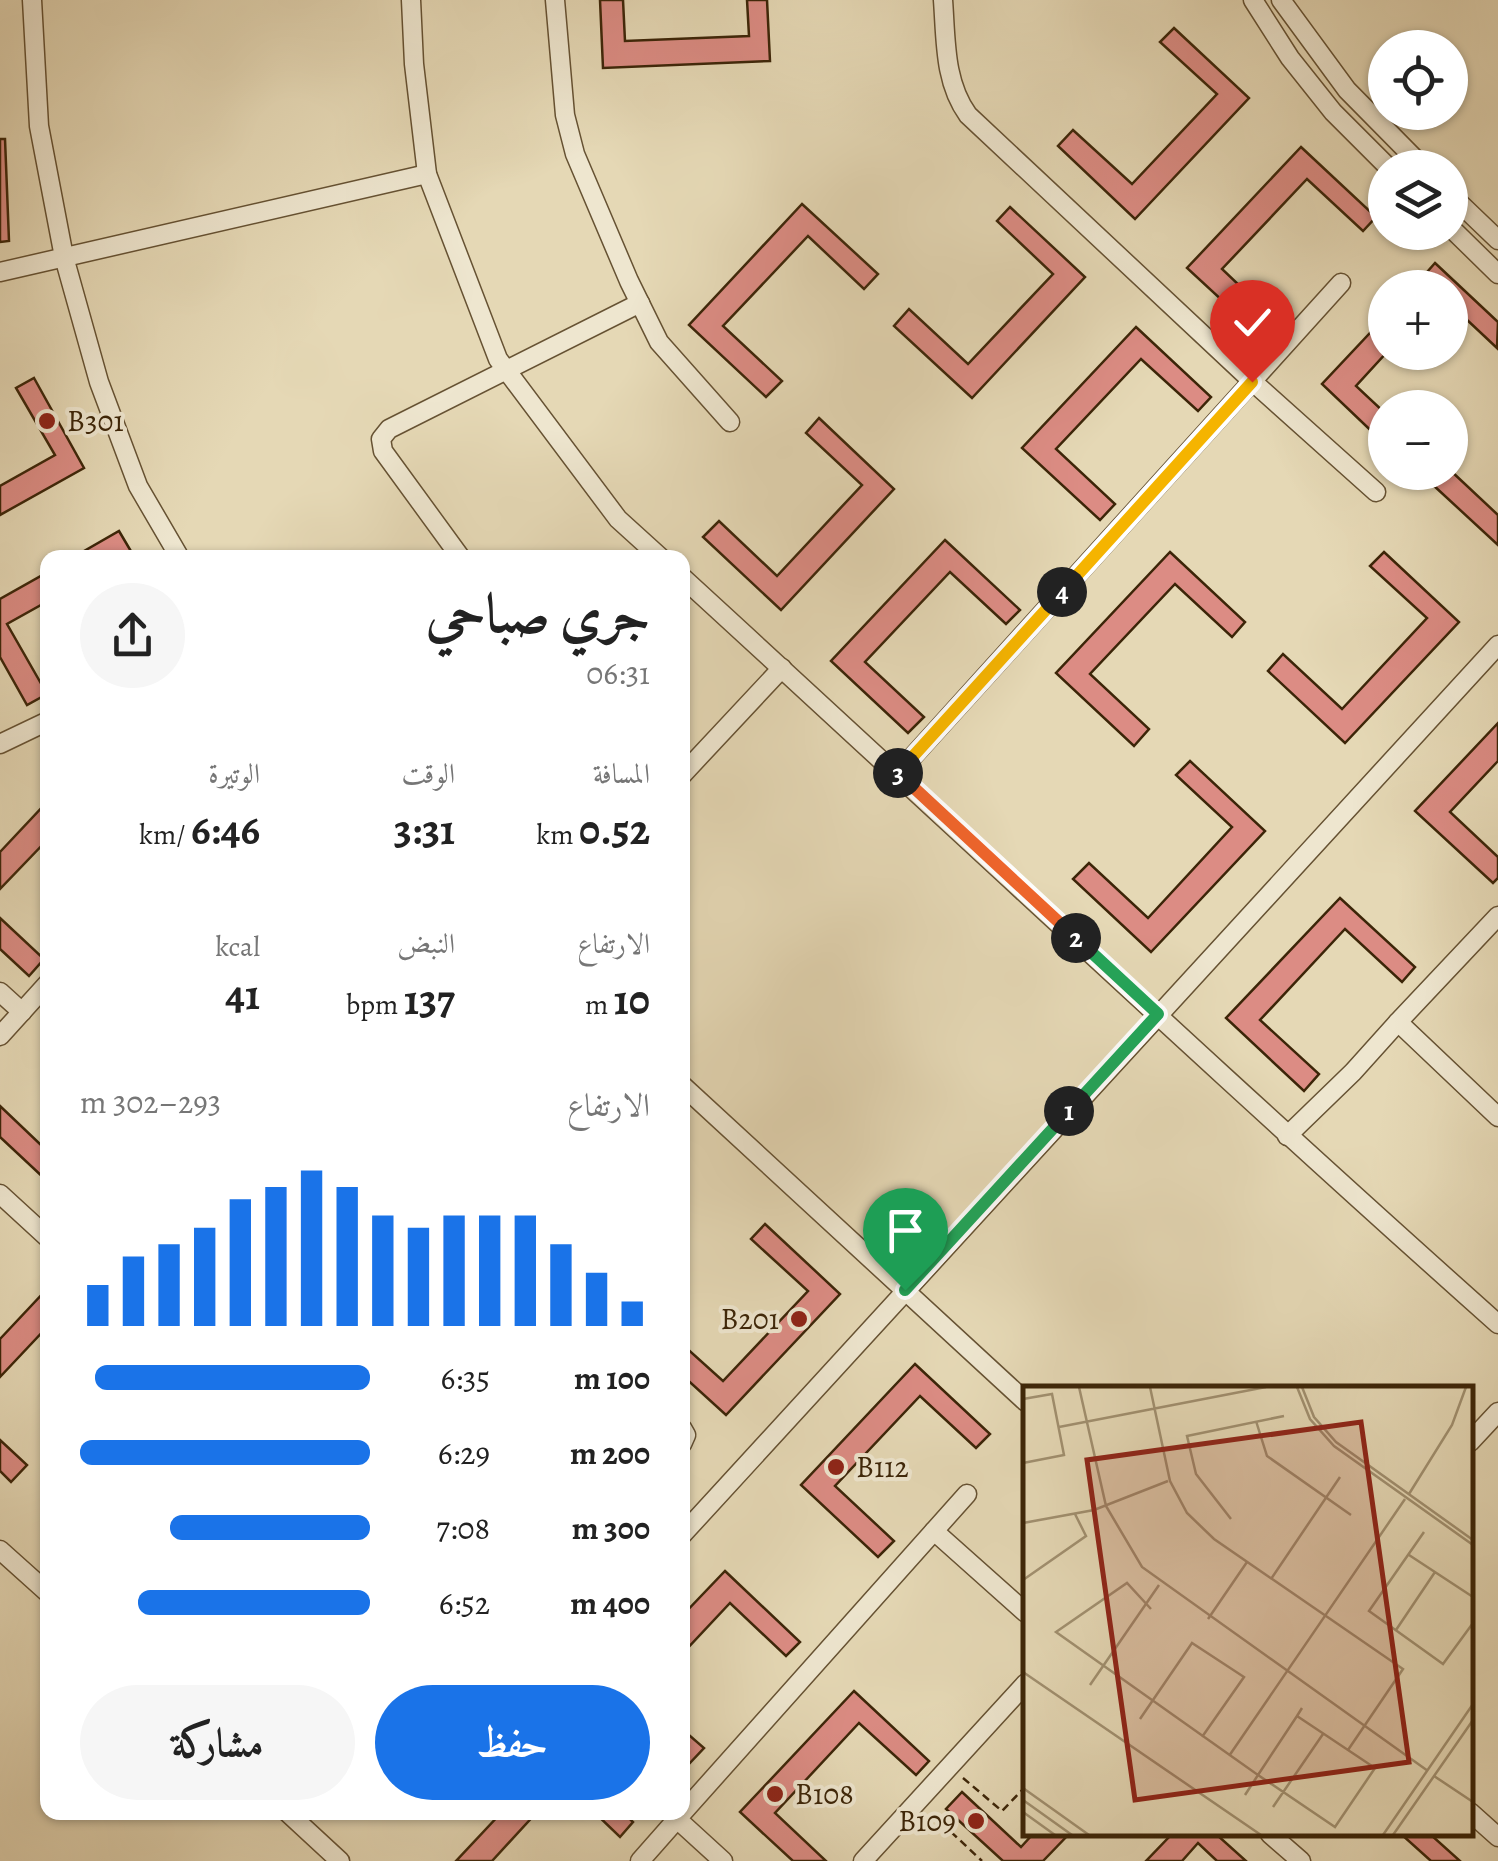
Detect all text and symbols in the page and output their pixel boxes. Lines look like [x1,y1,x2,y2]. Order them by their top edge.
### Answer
map controls [1368,30,1468,490]
button: locate [1368,30,1468,130]
button: layers [1368,150,1468,250]
button: + [1368,270,1468,370]
pin [1210,280,1295,383]
icon: check [1225,295,1280,350]
button: − [1368,390,1468,490]
place label: B301 [67,401,124,441]
marker: B301 [36,410,58,432]
pin: 4 [1037,567,1087,617]
text: 4 [1055,573,1069,611]
text: جري صباحي [426,576,650,651]
button: share [80,583,185,688]
text: 06:31 [586,651,650,695]
pin: 3 [873,748,923,798]
text: 3 [892,754,904,792]
text: الوتيرة [208,755,260,793]
text: الوقت [401,755,455,793]
text: المسافة [593,755,650,793]
text: 6:46 [191,801,260,858]
text: 3:31 [394,801,455,858]
text: 0.52 [579,801,650,858]
text: /km [139,816,191,854]
text: km [536,816,579,854]
pin: 2 [1051,913,1101,963]
text: 2 [1069,919,1083,957]
text: النبض [397,925,455,963]
text: الارتفاع [577,925,650,963]
text: kcal [215,928,260,966]
text: 41 [225,966,260,1023]
text: 137 [404,971,455,1028]
text: 10 [614,971,650,1028]
text: bpm [346,986,404,1024]
text: m [585,986,614,1024]
text: 293–302 m [80,1080,221,1124]
text: الارتفاع [567,1083,650,1127]
pin: 1 [1044,1086,1094,1136]
text: 1 [1064,1092,1074,1130]
pin [863,1188,948,1291]
icon: arrive [878,1203,933,1258]
place label: B201 [721,1299,779,1339]
marker: B201 [788,1308,810,1330]
text: 6:35 [441,1356,490,1400]
text: 100 m [574,1356,650,1400]
inset map [1023,1386,1473,1836]
text: 6:29 [438,1431,490,1475]
text: 200 m [570,1431,650,1475]
place label: B112 [856,1447,909,1487]
marker: B112 [825,1456,847,1478]
text: 7:08 [436,1506,490,1550]
text: 300 m [572,1506,650,1550]
text: 6:52 [439,1581,490,1625]
text: 400 m [570,1581,650,1625]
button: مشاركة [80,1685,355,1800]
button: حفظ [375,1685,650,1800]
place label: B108 [795,1774,854,1814]
marker: B108 [764,1783,786,1805]
place label: B109 [898,1801,956,1841]
marker: B109 [965,1810,987,1832]

